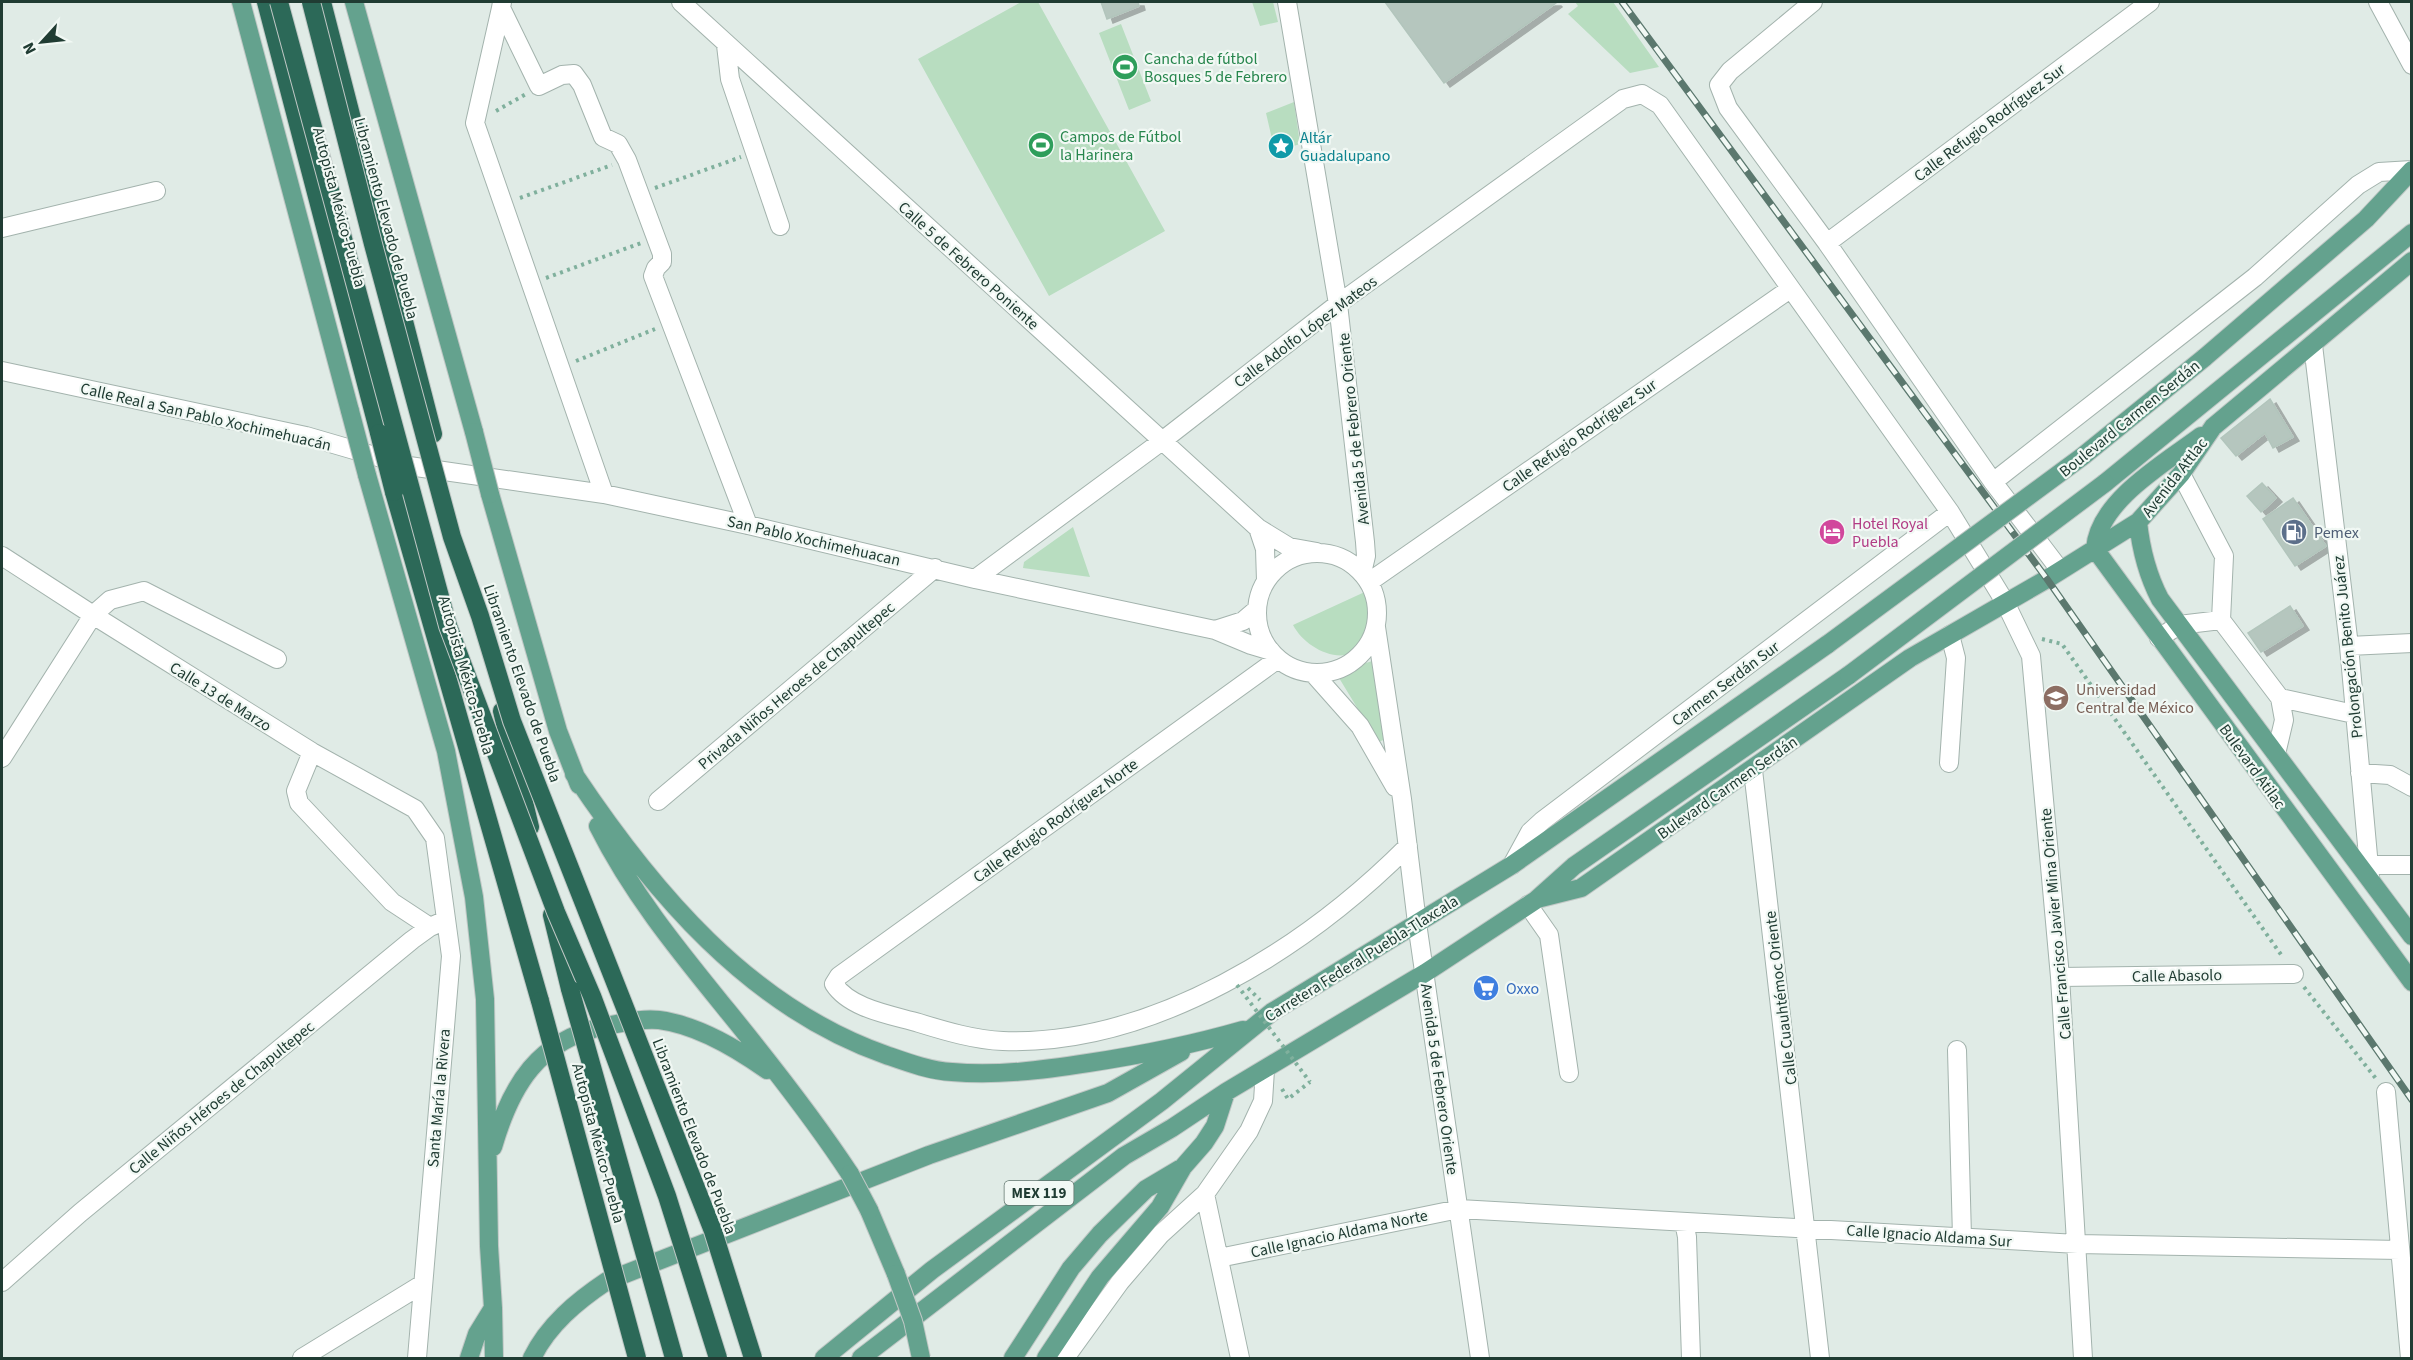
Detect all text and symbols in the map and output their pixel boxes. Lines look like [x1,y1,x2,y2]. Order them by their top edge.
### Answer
north arrow [12,12,72,72]
text: N [17,39,42,58]
place label: Cancha de fútbol Bosques 5 de Febrero [1144,48,1287,88]
sports icon: Cancha de fútbol Bosques 5 de Febrero [1110,52,1140,82]
street label: Calle Refugio Rodríguez Sur [1909,58,2070,187]
street label: Libramiento Elevado de Puebla [348,115,424,322]
street label: Autopista México-Puebla [307,125,371,290]
place label: Campos de Fútbol la Harinera [1060,126,1181,166]
place label: Altár Guadalupano [1300,127,1391,167]
sports icon: Campos de Fútbol la Harinera [1026,130,1056,160]
place icon: Altár Guadalupano [1266,131,1296,161]
street label: Calle 5 de Febrero Poniente [893,196,1044,335]
street label: Calle Adolfo López Mateos [1229,270,1382,393]
street label: Avenida 5 de Febrero Oriente [1333,332,1375,526]
street label: Boulevard Carmen Serdán [2055,355,2205,482]
street label: Calle Refugio Rodríguez Sur [1498,374,1662,498]
street label: Calle Real a San Pablo Xochimehuacán [78,377,333,457]
street label: Avenida Attlac [2137,433,2213,522]
street label: San Pablo Xochimehuacan [725,510,903,572]
place label: Hotel Royal Puebla [1852,513,1928,553]
hotel icon: Hotel Royal Puebla [1817,517,1847,547]
fuel station icon: Pemex [2279,517,2309,547]
place label: Pemex [2314,522,2359,544]
street label: Prolongación Benito Juárez [2327,554,2369,740]
street label: Libramiento Elevado de Puebla [478,581,566,785]
street label: Autopista México-Puebla [433,593,499,757]
street label: Privada Niños Heroes de Chapultepec [694,597,900,775]
street label: Carmen Serdán Sur [1667,636,1784,732]
street label: Calle 13 de Marzo [165,657,276,737]
place label: Universidad Central de México [2076,679,2194,719]
school or university icon: Universidad Central de México [2041,683,2071,713]
street label: Bulevard Atilac [2214,720,2291,814]
street label: Bulevard Carmen Serdán [1653,731,1802,845]
street label: Calle Refugio Rodríguez Norte [969,753,1143,888]
street label: Calle Francisco Javier Mina Oriente [2035,807,2077,1041]
street label: Carretera Federal Puebla-Tlaxcala [1261,890,1462,1028]
street label: Calle Cuauhtémoc Oriente [1759,910,1803,1086]
street label: Calle Abasolo [2132,964,2222,988]
supermarket icon: Oxxo [1471,973,1501,1003]
place label: Oxxo [1506,978,1539,1000]
street label: Avenida 5 de Febrero Oriente [1415,982,1463,1176]
street label: Calle Niños Héroes de Chapultepec [124,1016,319,1180]
street label: Santa María la Rivera [422,1028,456,1168]
street label: Libramiento Elevado de Puebla [647,1035,742,1237]
street label: Autopista México-Puebla [566,1061,630,1226]
road number: MEX 119 [1004,1181,1074,1205]
street label: Calle Ignacio Aldama Norte [1249,1204,1430,1264]
street label: Calle Ignacio Aldama Sur [1845,1219,2013,1253]

